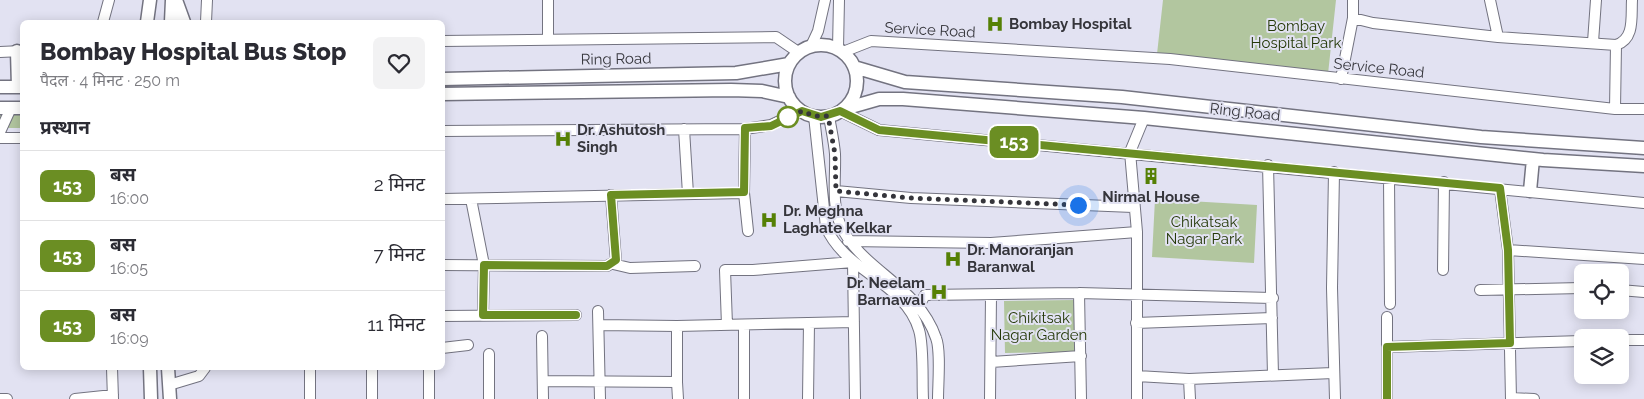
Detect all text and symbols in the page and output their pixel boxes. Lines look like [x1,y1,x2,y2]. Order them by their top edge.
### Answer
hospital icon: Bombay Hospital [985,14,1005,34]
place label: Bombay Hospital [1009,15,1132,33]
park label: Bombay Hospital Park [1251,17,1342,52]
street label: Service Road [884,19,976,41]
text: Bombay Hospital Bus Stop [40,37,346,66]
button: heart [373,37,425,89]
street label: Ring Road [580,49,652,69]
street label: Service Road [1333,54,1425,82]
text: पैदल · 4 मिनट · 250 m [40,71,180,90]
street label: Ring Road [1209,99,1281,125]
unlabelled marker [777,106,799,128]
text: प्रस्थान [40,116,90,138]
place label: Dr. Ashutosh Singh [577,121,665,156]
line badge: 153 [985,126,1043,158]
hospital icon: Dr. Ashutosh Singh [553,129,573,149]
text: 153 [1000,131,1028,152]
text: बस [110,163,136,185]
building icon: Nirmal House [1141,166,1161,186]
text: 2 मिनट [374,173,425,195]
text: 153 [53,175,82,196]
place label: Nirmal House [1102,188,1200,206]
text: 16:00 [110,189,149,208]
your location [1066,193,1091,218]
place label: Dr. Meghna Laghate Kelkar [783,202,892,237]
hospital icon: Dr. Meghna Laghate Kelkar [759,210,779,230]
park label: Chikatsak Nagar Park [1166,213,1242,248]
text: बस [110,233,136,255]
place label: Dr. Manoranjan Baranwal [967,241,1074,276]
text: 7 मिनट [374,243,425,265]
text: 153 [53,245,82,266]
hospital icon: Dr. Manoranjan Baranwal [943,249,963,269]
text: 16:05 [110,259,148,278]
map controls [1574,264,1629,384]
button: locate [1574,264,1629,319]
place label: Dr. Neelam Barnawal [846,274,925,309]
hospital icon: Dr. Neelam Barnawal [929,282,949,302]
text: बस [110,303,136,325]
park label: Chikitsak Nagar Garden [991,309,1087,344]
text: 11 मिनट [367,313,425,335]
text: 153 [53,315,82,336]
text: 16:09 [110,329,149,348]
button: layers [1574,329,1629,384]

